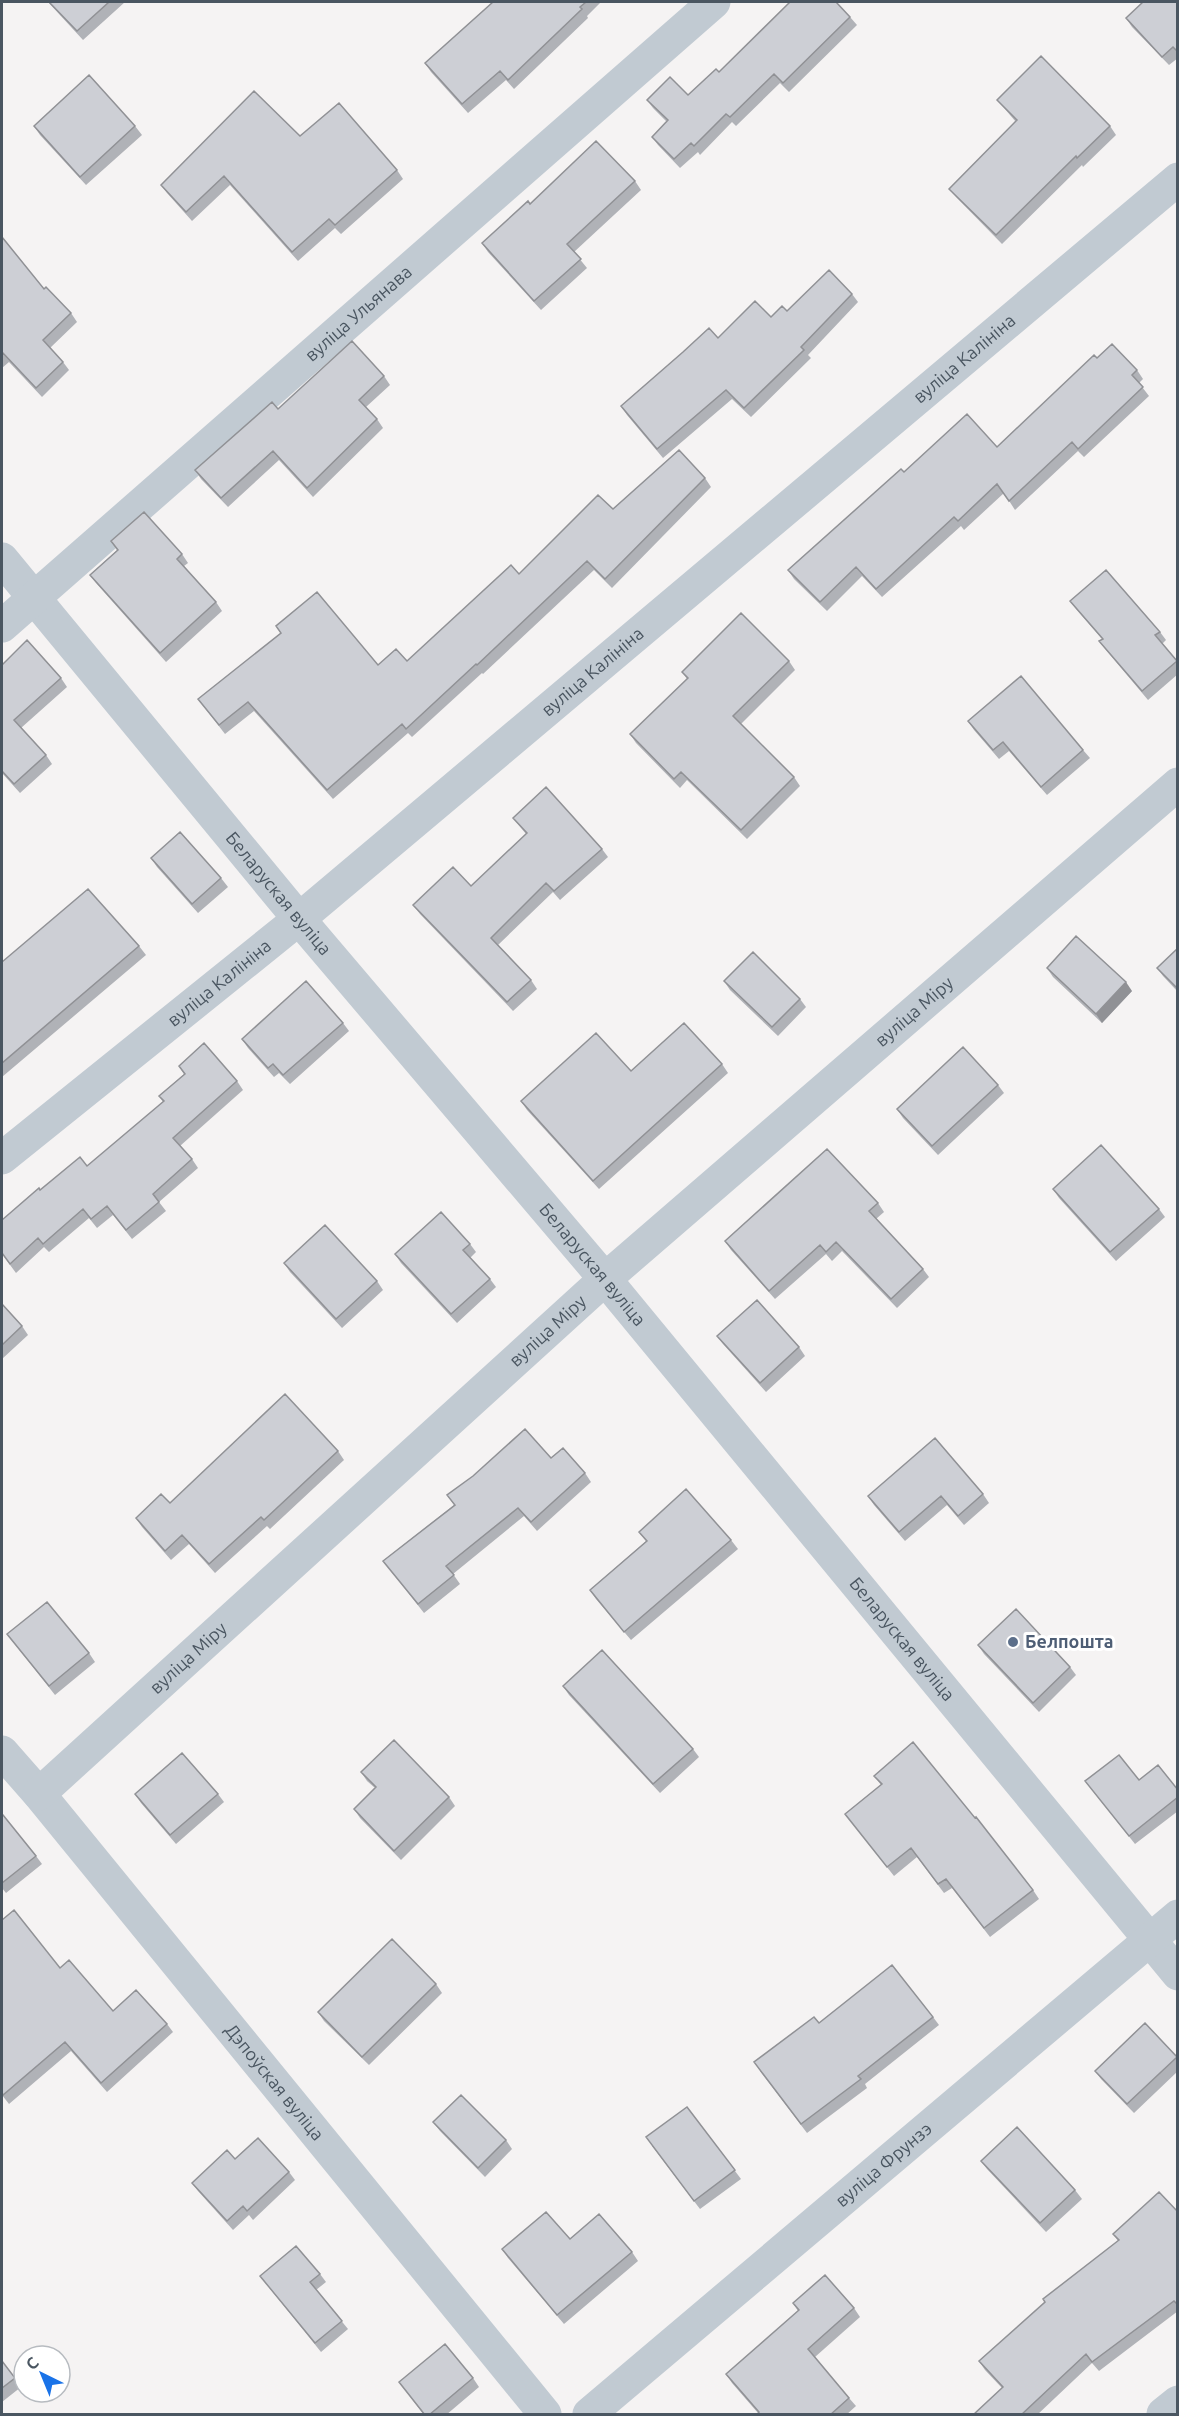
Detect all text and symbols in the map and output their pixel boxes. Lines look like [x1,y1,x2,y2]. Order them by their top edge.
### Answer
street label: вуліца Ульянава [301,261,415,365]
street label: вуліца Калініна [909,310,1019,407]
street label: вуліца Калініна [537,623,647,720]
street label: Беларуская вуліца [222,827,336,958]
street label: вуліца Калініна [163,935,274,1030]
street label: вуліца Міру [871,972,957,1050]
street label: Беларуская вуліца [536,1199,650,1329]
street label: вуліца Міру [505,1290,590,1370]
street label: Беларуская вуліца [846,1573,959,1704]
street label: вуліца Міру [145,1617,230,1697]
place label: Белпошта [1025,1631,1114,1651]
marker: Белпошта [1006,1635,1020,1649]
street label: Дэпоўская вуліца [222,2019,328,2144]
street label: вуліца Фрунзэ [831,2118,935,2210]
north arrow [12,2344,72,2404]
text: С [22,2353,42,2373]

